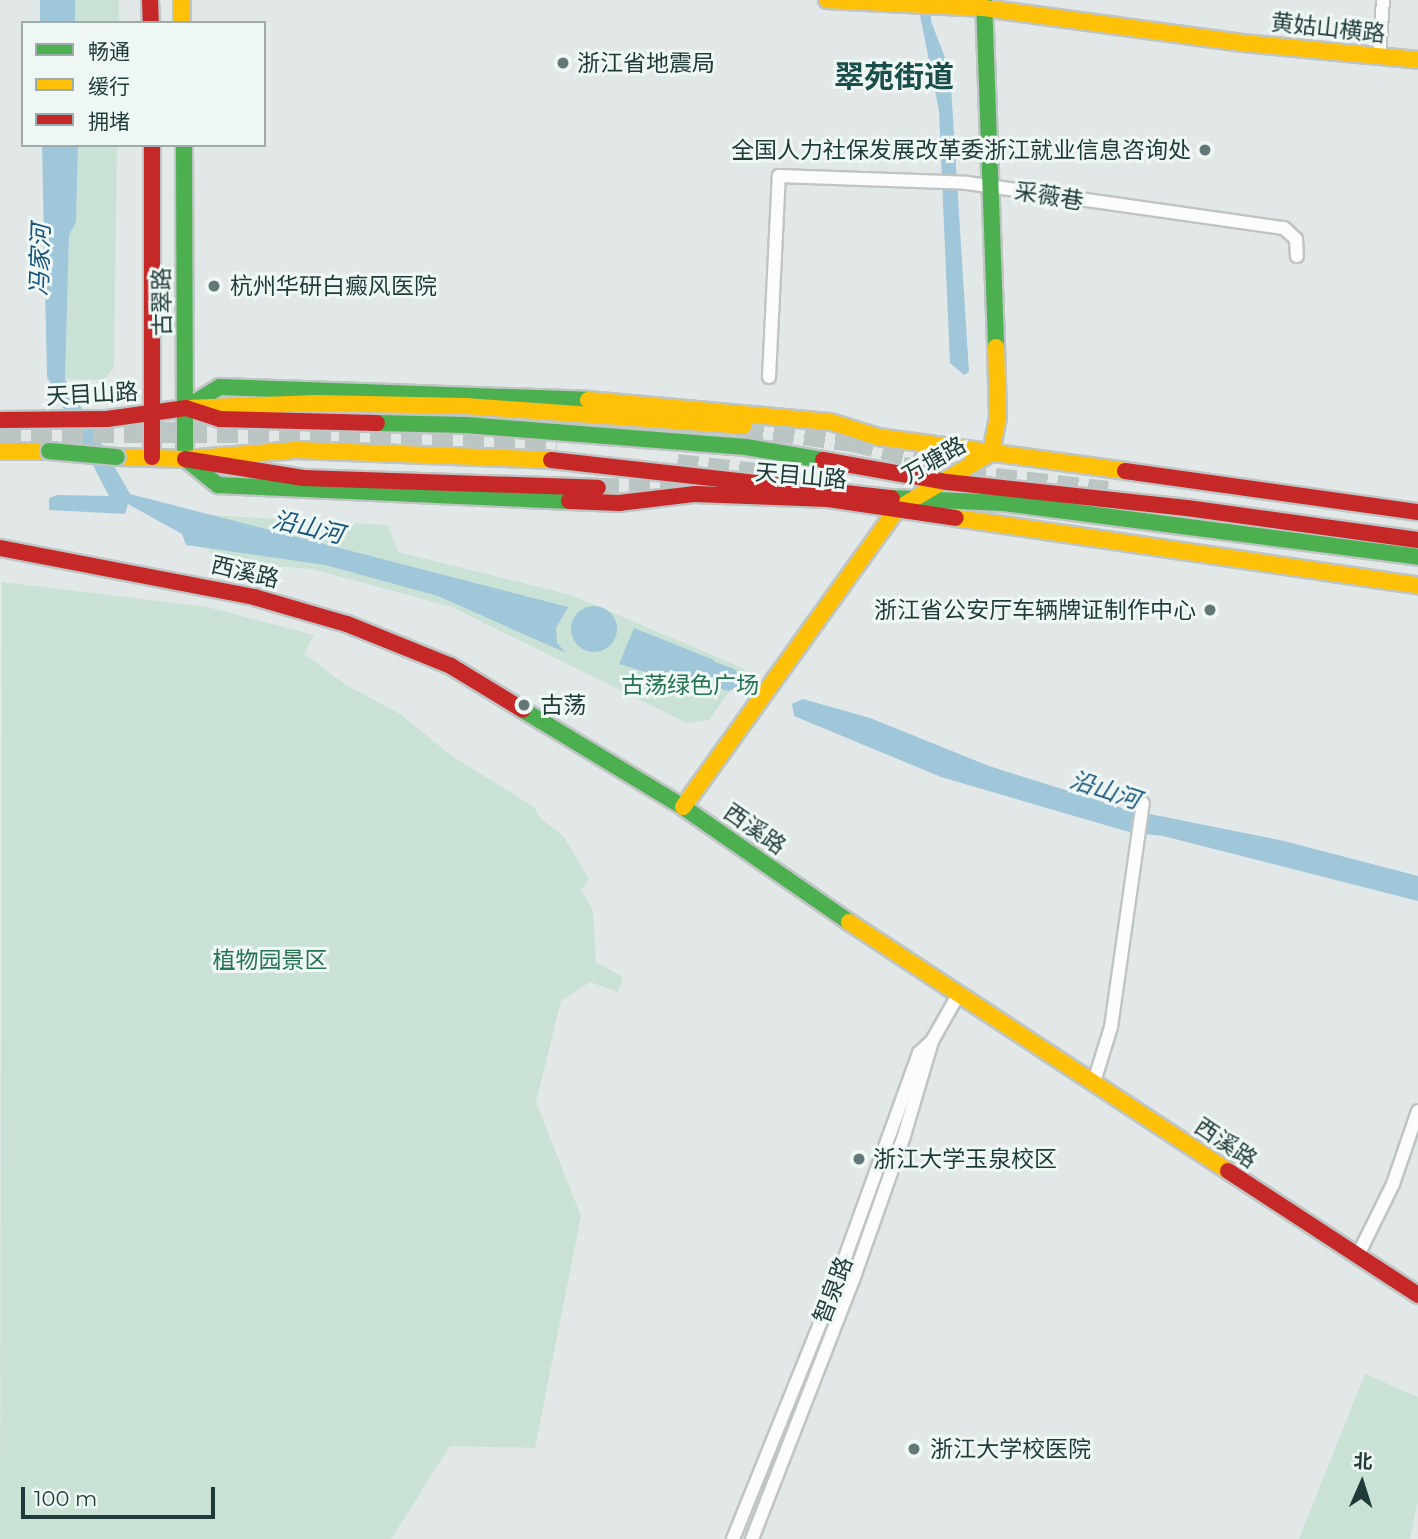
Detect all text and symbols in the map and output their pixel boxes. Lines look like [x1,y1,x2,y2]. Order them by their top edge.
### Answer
street label: 黄姑山横路 [1269,8,1387,48]
legend [21,21,266,147]
text: 畅通 [88,39,130,64]
place label: 浙江省地震局 [577,49,715,77]
marker: 浙江省地震局 [555,55,571,71]
district label: 翠苑街道 [834,59,954,95]
text: 缓行 [88,74,130,99]
text: 拥堵 [88,109,130,134]
place label: 全国人力社保发展改革委浙江就业信息咨询处 [731,136,1191,164]
marker: 全国人力社保发展改革委浙江就业信息咨询处 [1197,142,1213,158]
street label: 采薇巷 [1013,177,1085,215]
water label: 冯家河 [24,224,56,296]
street label: 古翠路 [148,267,176,337]
place label: 杭州华研白癜风医院 [230,272,437,300]
marker: 杭州华研白癜风医院 [204,276,224,296]
street label: 天目山路 [45,378,139,410]
street label: 万塘路 [897,431,971,489]
street label: 天目山路 [754,458,848,494]
water label: 沿山河 [270,505,346,549]
street label: 西溪路 [208,551,282,593]
place label: 浙江省公安厅车辆牌证制作中心 [874,596,1196,624]
marker: 浙江省公安厅车辆牌证制作中心 [1202,602,1218,618]
park label: 古荡绿色广场 [621,671,759,699]
place label: 古荡 [540,691,586,719]
marker: 古荡 [514,695,534,715]
water label: 沿山河 [1066,765,1144,815]
street label: 西溪路 [719,798,791,860]
park label: 植物园景区 [213,946,327,974]
street label: 西溪路 [1190,1112,1262,1174]
place label: 浙江大学玉泉校区 [873,1145,1057,1173]
marker: 浙江大学玉泉校区 [851,1151,867,1167]
street label: 智泉路 [808,1253,858,1327]
place label: 浙江大学校医院 [930,1435,1091,1463]
marker: 浙江大学校医院 [904,1439,924,1459]
north arrow [1327,1448,1397,1518]
text: 北 [1353,1450,1373,1474]
scale bar [24,1472,219,1516]
text: 100 m [34,1486,97,1511]

